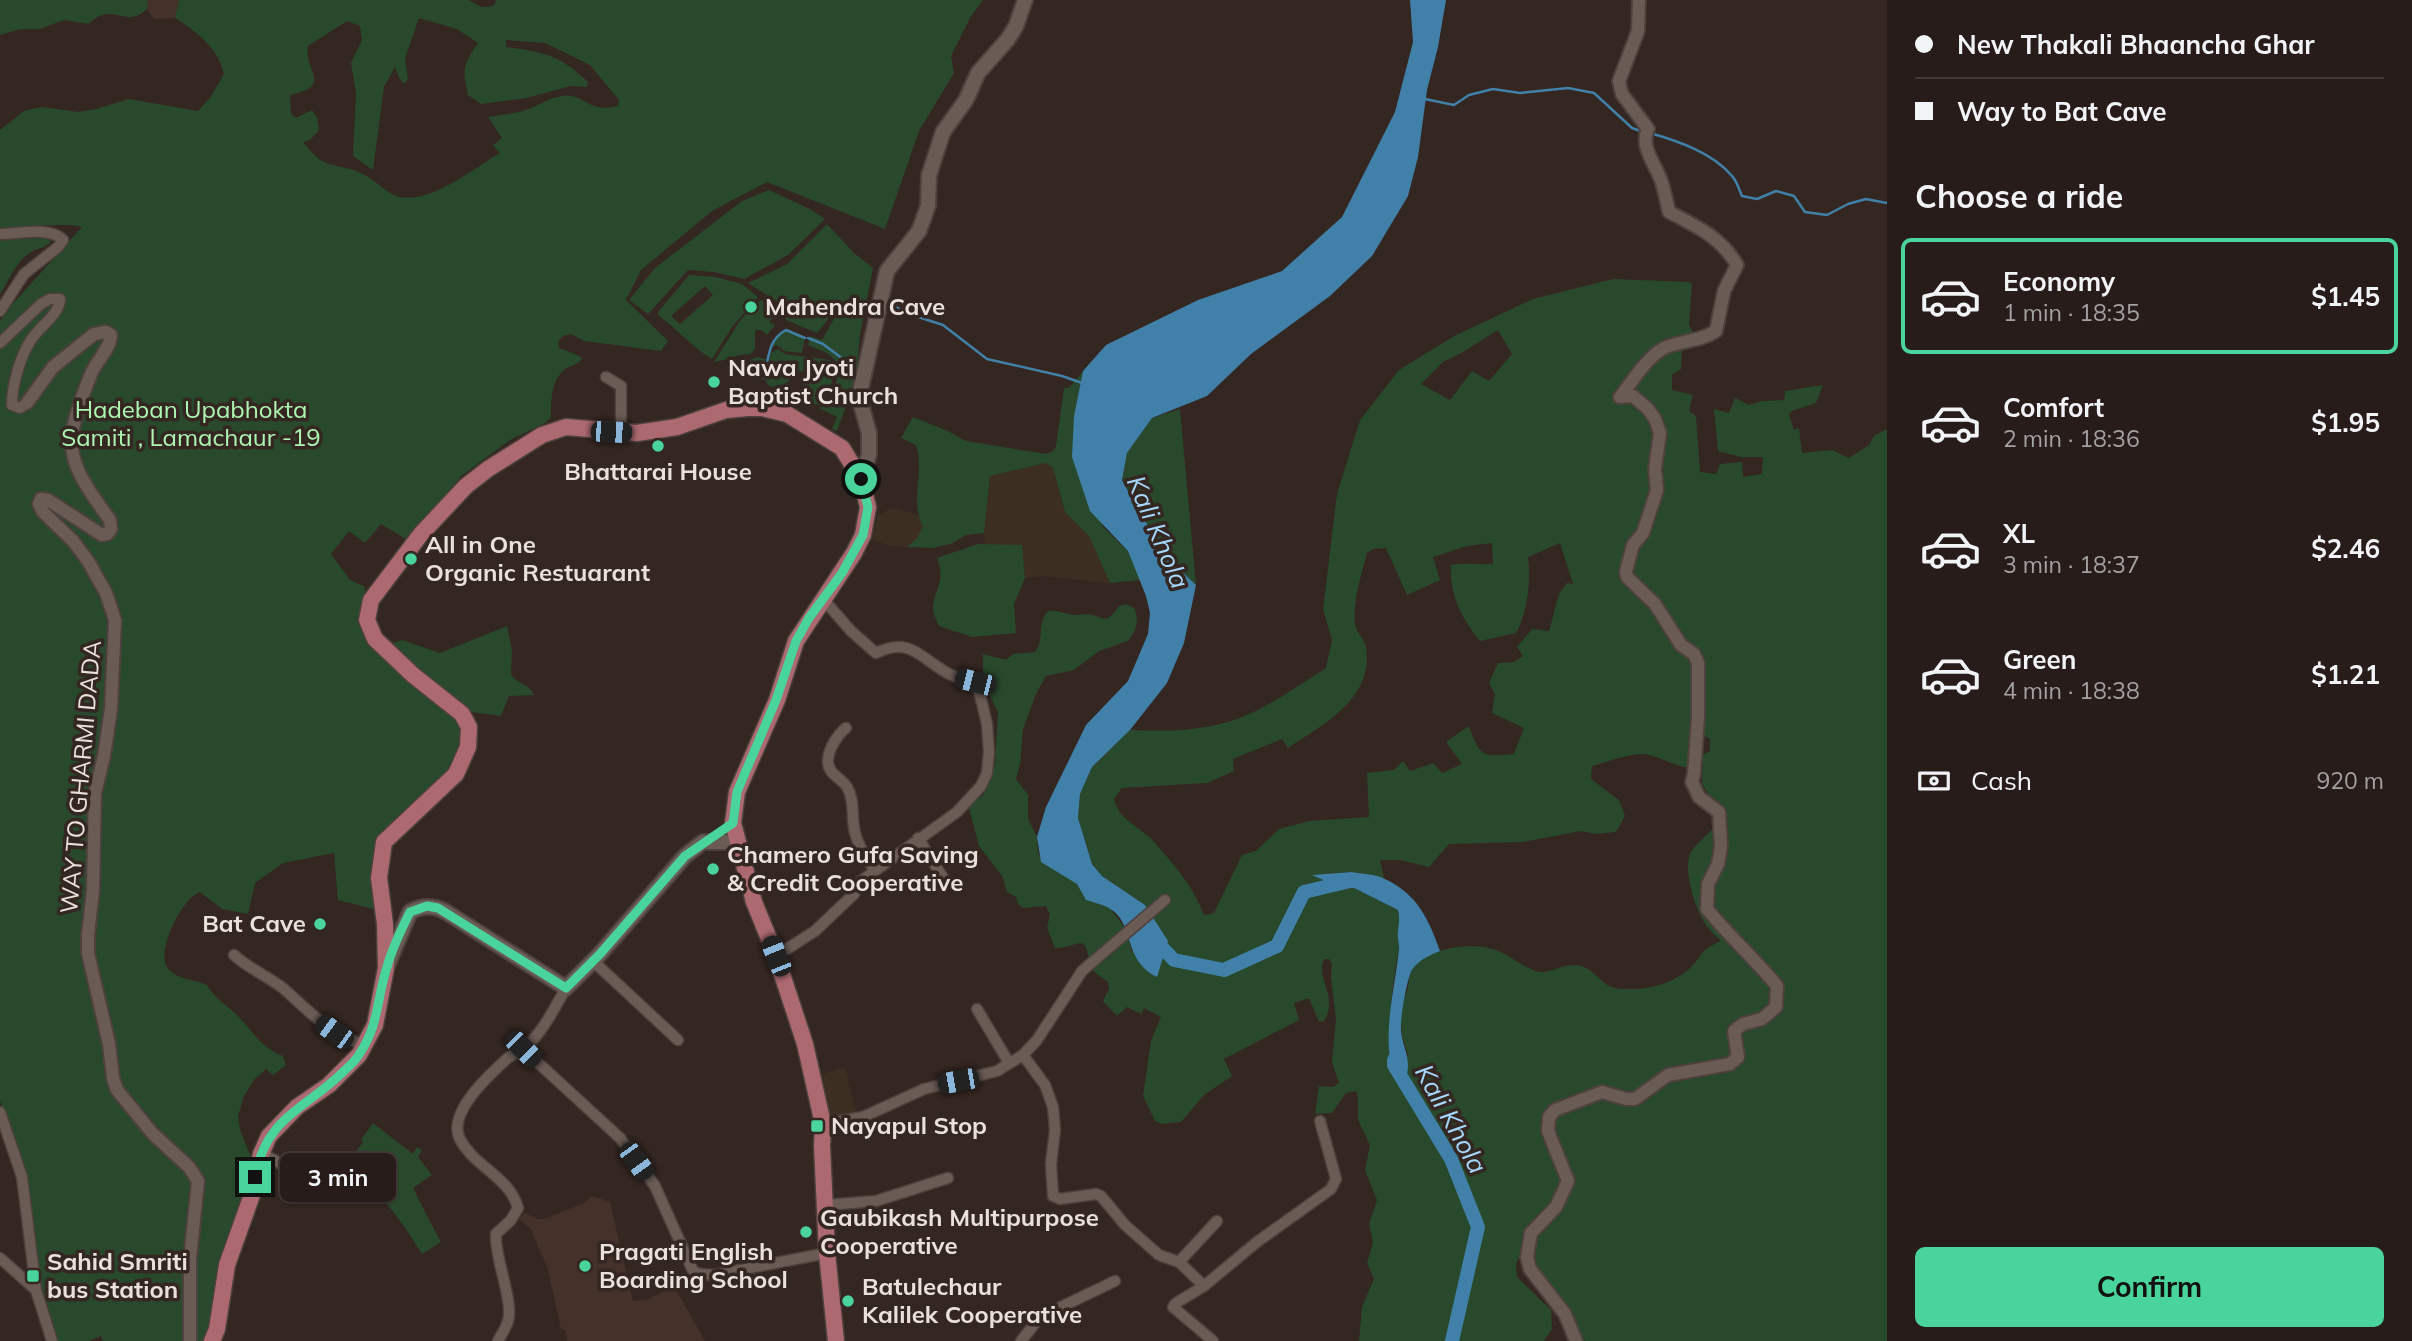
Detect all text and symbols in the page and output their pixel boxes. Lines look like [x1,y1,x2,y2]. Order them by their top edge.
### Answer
text: New Thakali Bhaancha Ghar [1957,28,2315,61]
text: Way to Bat Cave [1957,95,2167,128]
text: Choose a ride [1915,176,2123,216]
icon: car [1919,265,1982,328]
text: Economy [2003,265,2115,298]
text: $1.45 [2311,280,2380,313]
place label: Mahendra Cave [765,291,945,321]
text: 1 min · 18:35 [2003,298,2140,327]
marker: Mahendra Cave [743,299,759,315]
place label: Nawa Jyoti Baptist Church [728,352,898,410]
marker: Nawa Jyoti Baptist Church [706,374,722,390]
icon: car [1919,391,1982,454]
text: Comfort [2003,391,2104,424]
park label: Hadeban Upabhokta Samiti , Lamachaur -19 [61,394,321,452]
text: $1.95 [2311,406,2380,439]
car [590,421,633,443]
text: 2 min · 18:36 [2003,424,2140,453]
marker: Bhattarai House [650,438,666,454]
place label: Bhattarai House [564,456,752,486]
route start [845,463,877,495]
water label: Kali Khola [1120,470,1197,593]
icon: car [1919,517,1982,580]
text: XL [2003,517,2035,550]
place label: All in One Organic Restuarant [425,529,650,587]
text: $2.46 [2311,532,2380,565]
text: 3 min · 18:37 [2003,550,2140,579]
marker: All in One Organic Restuarant [403,551,419,567]
street label: WAY TO GHARMI DADA [53,639,107,915]
icon: car [1919,643,1982,706]
text: Green [2003,643,2076,676]
text: $1.21 [2311,658,2380,691]
car [953,667,998,697]
text: 4 min · 18:38 [2003,676,2140,705]
icon: cash [1915,762,1953,800]
text: Cash [1971,764,2032,797]
text: 920 m [2316,766,2384,795]
place label: Chamero Gufa Saving & Credit Cooperative [727,839,979,897]
marker: Chamero Gufa Saving & Credit Cooperative [705,861,721,877]
place label: Bat Cave [202,908,306,938]
marker: Bat Cave [312,916,328,932]
car [759,933,794,979]
car [311,1011,358,1053]
car [501,1027,546,1071]
water label: Kali Khola [1408,1058,1495,1179]
car [936,1067,981,1095]
place label: Nayapul Stop [831,1110,987,1140]
marker: Nayapul Stop [809,1118,825,1134]
car [616,1138,657,1184]
callout: 3 min [280,1152,395,1202]
route end [239,1161,271,1193]
text: 3 min [308,1163,368,1192]
place label: Gaubikash Multipurpose Cooperative [820,1202,1099,1260]
marker: Gaubikash Multipurpose Cooperative [798,1224,814,1240]
place label: Pragati English Boarding School [599,1236,788,1294]
place label: Sahid Smriti bus Station [47,1246,188,1304]
button: Confirm [1915,1247,2384,1327]
marker: Pragati English Boarding School [577,1258,593,1274]
marker: Sahid Smriti bus Station [25,1268,41,1284]
place label: Batulechaur Kalilek Cooperative [862,1271,1082,1329]
marker: Batulechaur Kalilek Cooperative [840,1293,856,1309]

